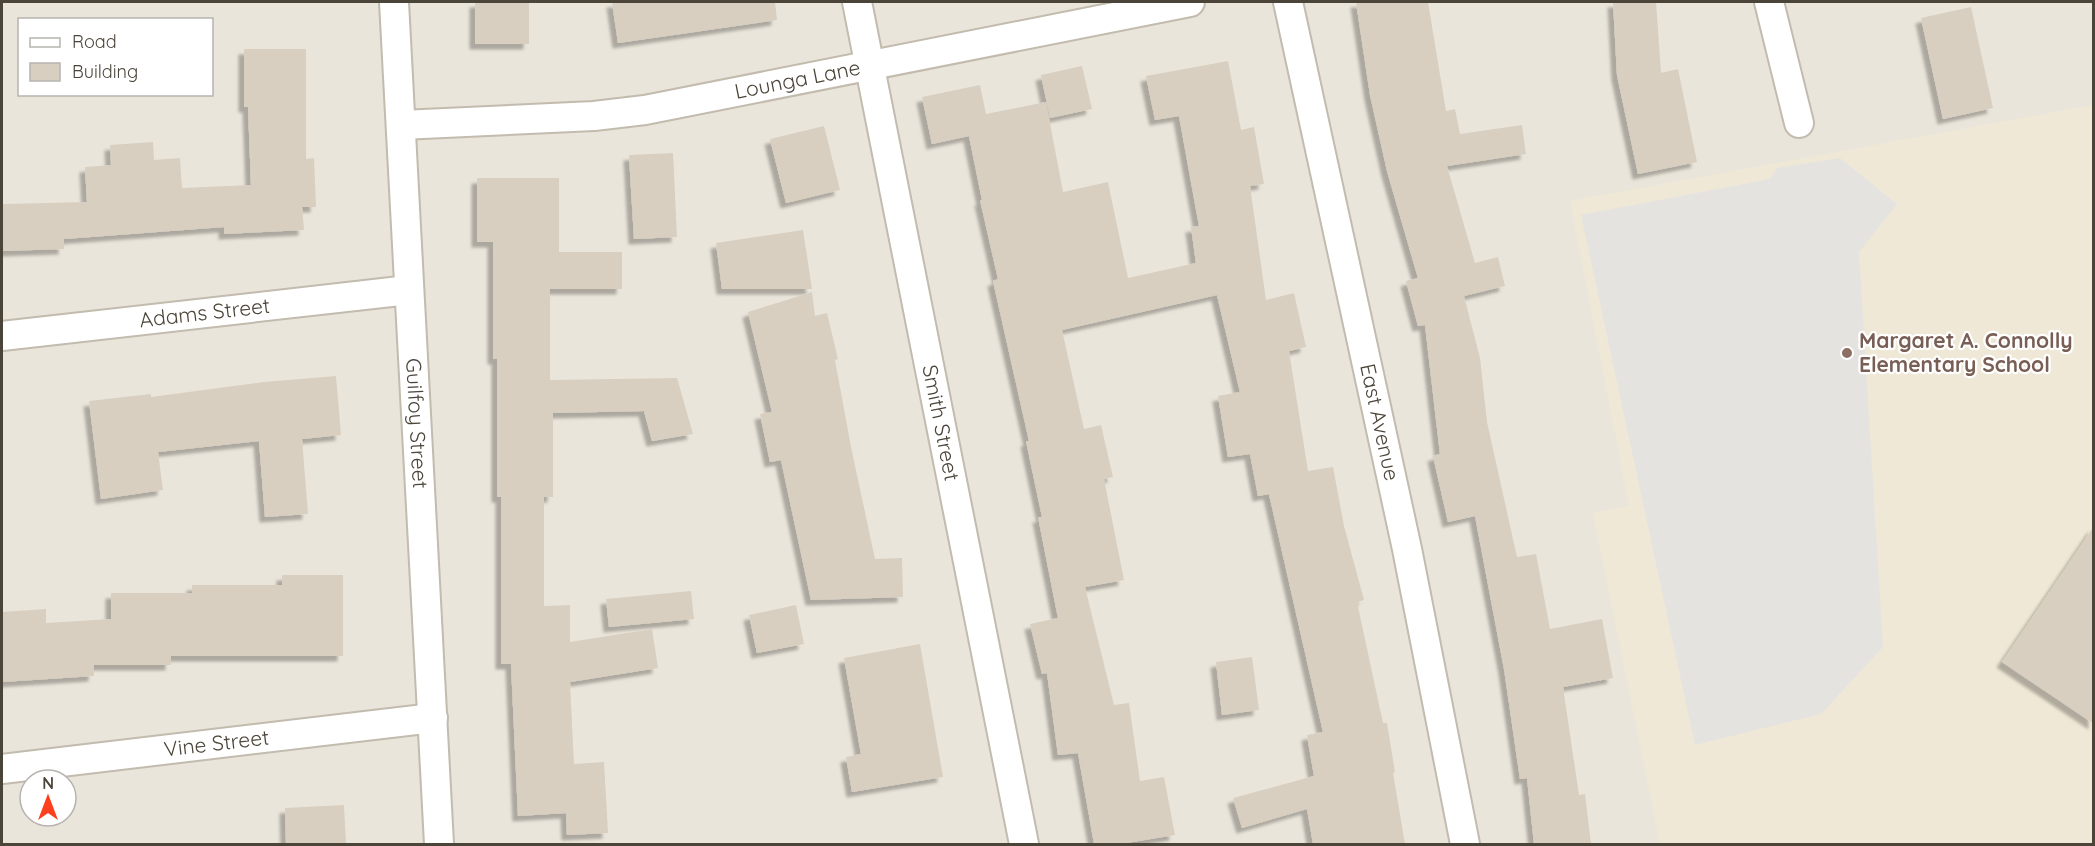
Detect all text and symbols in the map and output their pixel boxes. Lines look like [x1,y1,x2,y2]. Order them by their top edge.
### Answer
legend [18,18,213,96]
text: Road [72,30,117,53]
street label: Lounga Lane [732,54,862,104]
text: Building [72,60,138,83]
street label: Adams Street [138,292,271,332]
place label: Margaret A. Connolly Elementary School [1859,327,2072,377]
marker: Margaret A. Connolly Elementary School [1840,346,1854,360]
street label: Guilfoy Street [401,358,434,489]
street label: East Avenue [1355,361,1406,483]
street label: Smith Street [917,362,966,483]
street label: Vine Street [162,724,270,762]
north arrow [18,768,78,828]
text: N [42,773,54,793]

